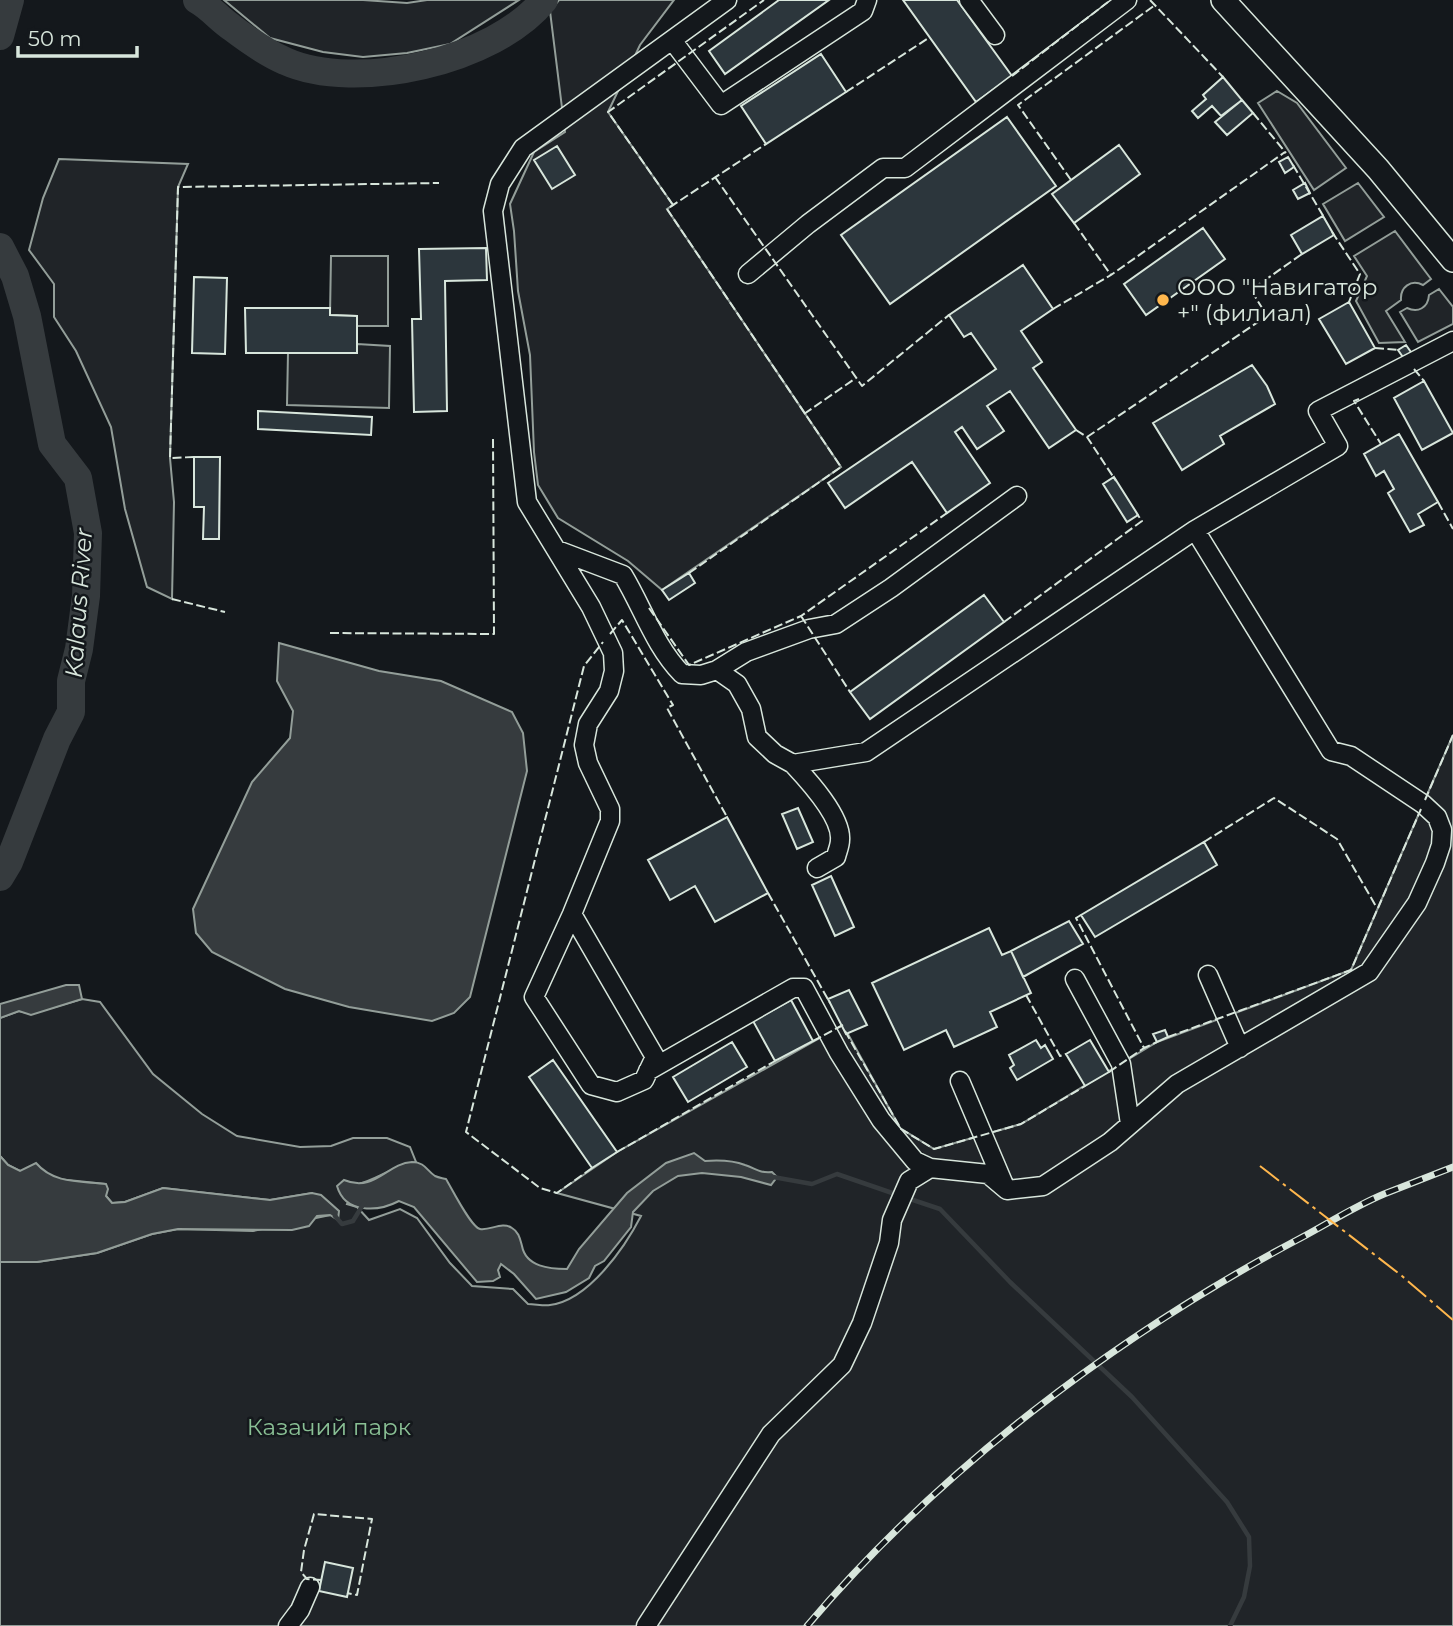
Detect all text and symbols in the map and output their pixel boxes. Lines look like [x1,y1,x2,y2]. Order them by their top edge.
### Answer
scale bar [18,14,136,58]
text: 50 m [28,26,82,51]
place label: ООО "Навигатор +" (филиал) [1177,273,1378,327]
marker: ООО "Навигатор +" (филиал) [1155,292,1171,308]
water label: Kalaus River [59,526,98,679]
park label: Казачий парк [247,1413,412,1441]

